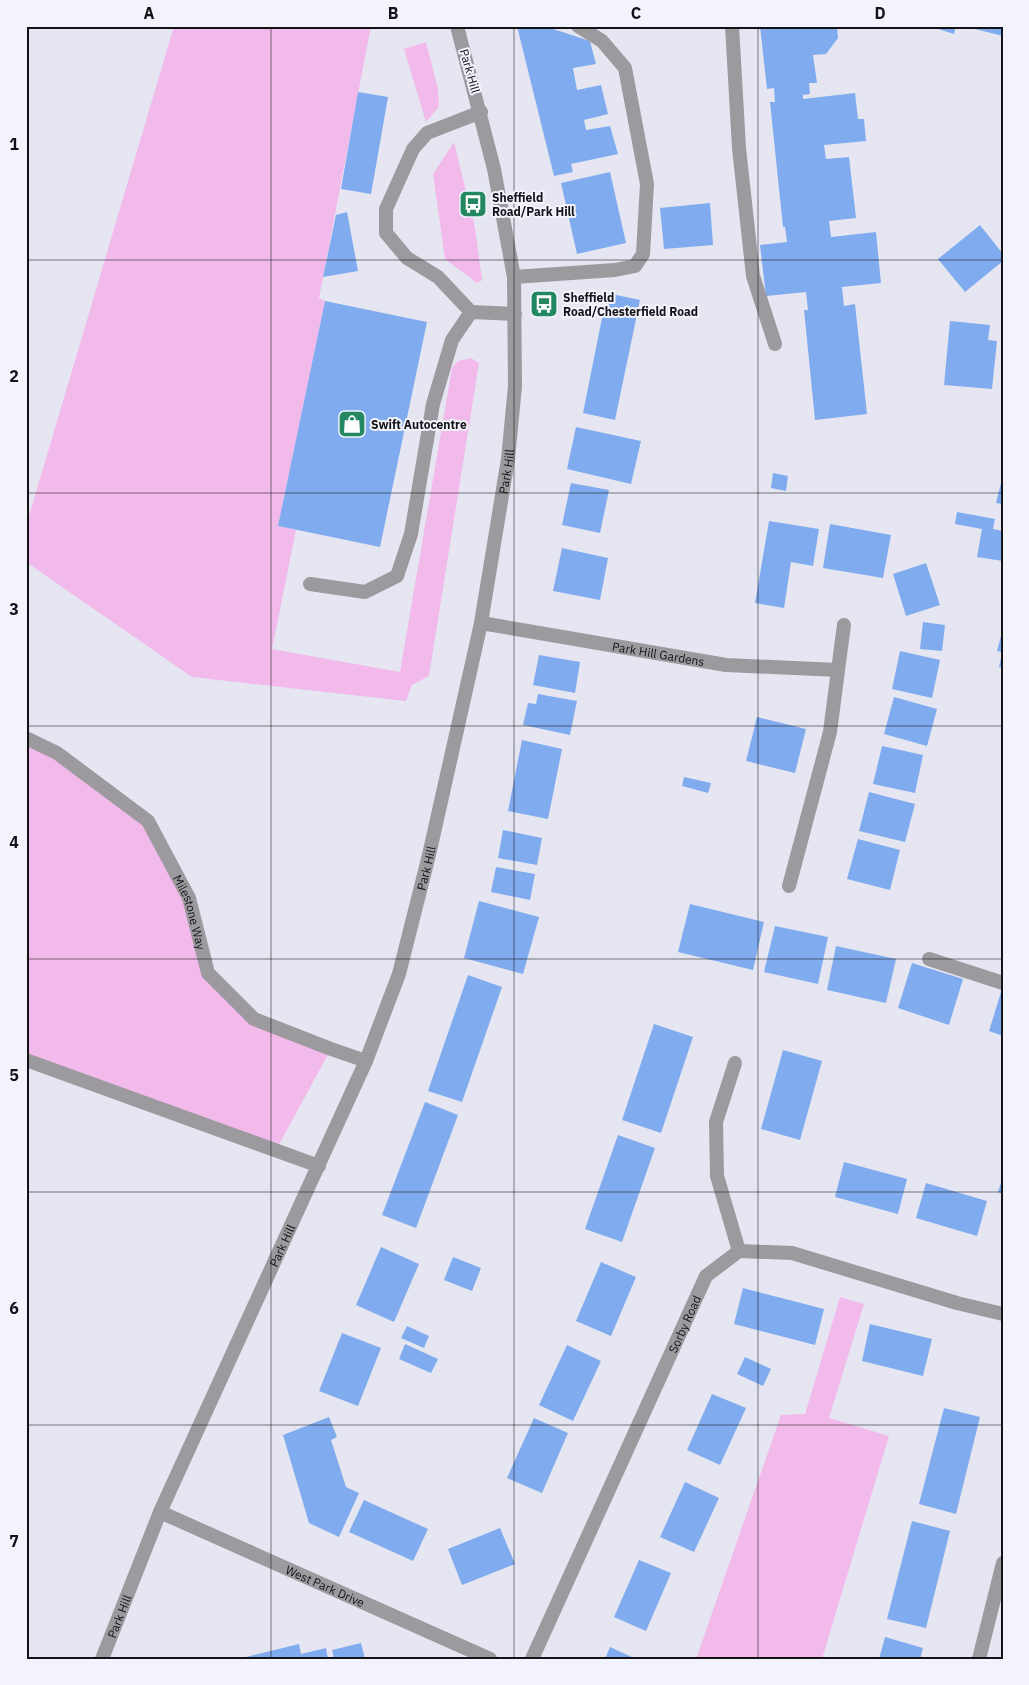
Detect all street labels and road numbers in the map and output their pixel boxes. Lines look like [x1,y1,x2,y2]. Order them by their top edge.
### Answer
street label: Park Hill [457,47,483,95]
street label: Park Hill [495,448,516,495]
street label: Park Hill Gardens [611,638,706,669]
street label: Park Hill [413,845,438,892]
street label: Milestone Way [170,872,209,951]
street label: Park Hill [266,1222,298,1269]
street label: Sorby Road [665,1293,704,1355]
street label: West Park Drive [283,1562,368,1610]
street label: Park Hill [104,1592,134,1640]

